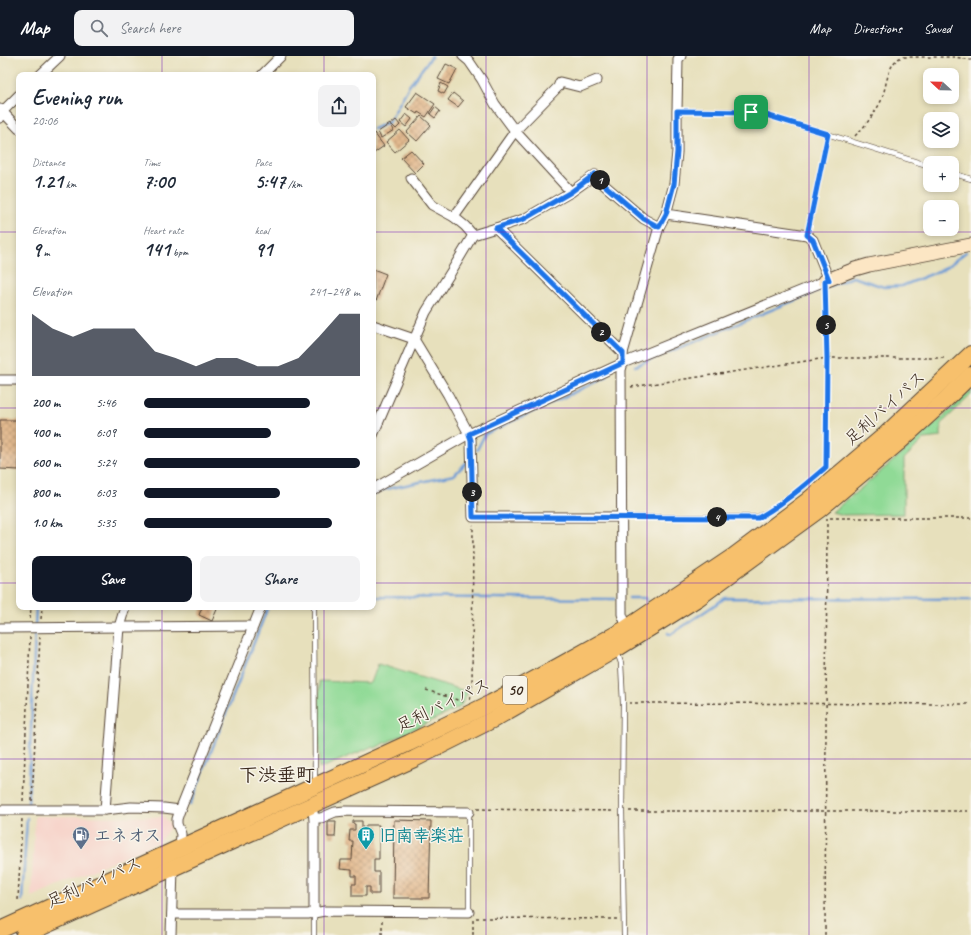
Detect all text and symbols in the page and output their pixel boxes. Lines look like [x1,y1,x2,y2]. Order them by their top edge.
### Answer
search box [74,10,354,46]
text: Map [20,16,50,40]
icon: search [88,17,110,39]
text: Search here [120,19,181,38]
text: Map [810,20,831,37]
text: Directions [853,20,902,37]
text: Saved [924,20,951,37]
north arrow [923,68,959,104]
map controls [923,68,959,236]
text: Evening run [32,84,122,112]
button: share [318,85,360,127]
pin [734,95,768,129]
icon: arrive [740,101,762,123]
button: layers [923,112,959,148]
text: 20:06 [32,113,58,129]
text: Distance [32,155,65,169]
text: Time [143,155,160,169]
text: Pace [255,155,272,169]
button: + [923,156,959,192]
text: 1.21 [32,169,63,194]
text: 7:00 [143,169,174,194]
text: 5:47 [255,169,285,194]
pin: 1 [590,170,610,190]
text: 1 [598,173,602,187]
text: km [63,177,76,191]
text: /km [285,177,302,191]
button: − [923,200,959,236]
text: Elevation [32,223,66,237]
text: Heart rate [143,223,183,237]
text: kcal [255,223,269,237]
text: 9 [32,237,41,262]
text: 141 [143,237,170,262]
text: 91 [255,237,272,262]
text: m [41,245,50,259]
text: bpm [170,245,188,259]
text: Elevation [32,284,72,300]
text: 241–248 m [309,284,360,300]
pin: 5 [816,315,836,335]
text: 5 [824,318,828,332]
pin: 2 [591,322,611,342]
text: 2 [599,325,603,339]
street label: 足利バイパス [840,366,930,450]
text: 200 m [32,395,60,411]
text: 5:46 [96,395,116,411]
text: 400 m [32,425,60,441]
text: 6:09 [96,425,116,441]
text: 600 m [32,455,60,471]
text: 5:24 [96,455,116,471]
pin: 3 [462,482,482,502]
text: 800 m [32,485,60,501]
text: 6:03 [96,485,116,501]
text: 3 [470,485,474,499]
pin: 4 [707,507,727,527]
text: 4 [715,510,719,524]
text: 1.0 km [32,515,62,531]
text: 5:35 [96,515,116,531]
button: Save [32,556,192,602]
button: Share [200,556,360,602]
street label: 足利バイパス [393,673,493,737]
road number: 50 [503,676,527,704]
district label: 下渋垂町 [239,763,315,787]
fuel station icon: エネオス [71,825,91,850]
place label: エネオス [94,825,161,846]
building icon: 旧南幸楽荘 [356,825,376,850]
place label: 旧南幸楽荘 [379,825,464,846]
street label: 足利バイパス [43,852,145,912]

